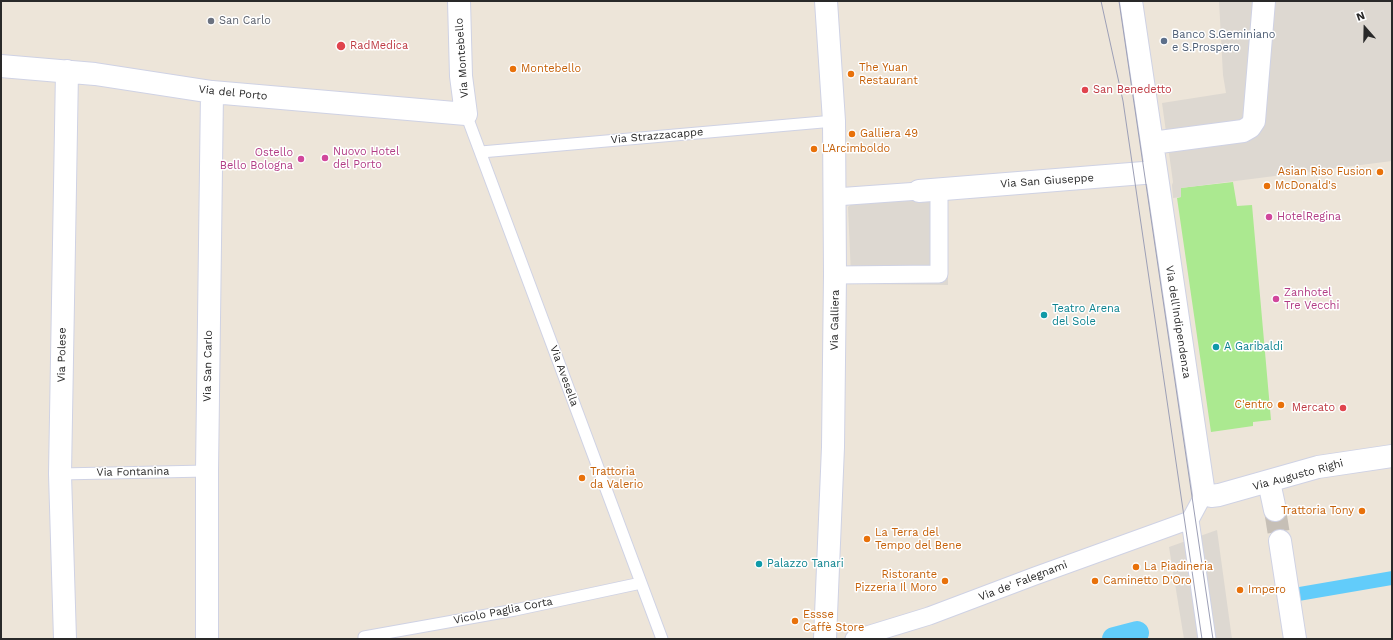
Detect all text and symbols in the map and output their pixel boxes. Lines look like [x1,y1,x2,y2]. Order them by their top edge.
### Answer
north arrow [1345,8,1385,48]
text: N [1355,9,1367,24]
place label: San Carlo [219,14,271,28]
marker: San Carlo [206,16,216,26]
street label: Via Montebello [453,18,471,98]
place label: Banco S.Geminiano e S.Prospero [1172,28,1275,54]
marker: Banco S.Geminiano e S.Prospero [1159,36,1169,46]
place label: RadMedica [350,39,408,53]
marker: RadMedica [335,40,347,52]
place label: The Yuan Restaurant [859,61,918,87]
place label: Montebello [521,62,581,76]
marker: Montebello [508,64,518,74]
marker: The Yuan Restaurant [846,69,856,79]
street label: Via del Porto [198,83,268,103]
place label: San Benedetto [1093,83,1172,97]
marker: San Benedetto [1080,85,1090,95]
street label: Via Strazzacappe [610,125,704,147]
place label: Galliera 49 [860,127,918,141]
marker: Galliera 49 [847,129,857,139]
place label: L'Arcimboldo [822,142,890,156]
marker: L'Arcimboldo [809,144,819,154]
place label: Nuovo Hotel del Porto [333,145,399,171]
place label: Ostello Bello Bologna [220,146,293,172]
marker: Nuovo Hotel del Porto [320,153,330,163]
marker: Ostello Bello Bologna [296,154,306,164]
place label: Asian Riso Fusion [1278,165,1372,179]
marker: Asian Riso Fusion [1375,167,1385,177]
street label: Via San Giuseppe [1000,171,1094,191]
place label: McDonald's [1275,179,1337,193]
marker: McDonald's [1262,181,1272,191]
place label: HotelRegina [1277,210,1341,224]
marker: HotelRegina [1264,212,1274,222]
street label: Via dell'Indipendenza [1163,264,1193,380]
place label: Zanhotel Tre Vecchi [1284,286,1339,312]
street label: Via Galliera [828,289,842,351]
marker: Zanhotel Tre Vecchi [1271,294,1281,304]
place label: Teatro Arena del Sole [1052,302,1120,328]
marker: Teatro Arena del Sole [1039,310,1049,320]
street label: Via Polese [55,327,69,383]
street label: Via San Carlo [201,330,215,402]
place label: A Garibaldi [1224,340,1283,354]
marker: A Garibaldi [1211,342,1221,352]
street label: Via Avesella [547,344,581,408]
place label: C'entro [1235,398,1273,412]
marker: C'entro [1276,400,1286,410]
place label: Mercato [1292,401,1335,415]
marker: Mercato [1338,403,1348,413]
street label: Via Augusto Righi [1251,457,1345,493]
street label: Via Fontanina [96,465,170,479]
place label: Trattoria da Valerio [590,465,643,491]
marker: Trattoria da Valerio [577,473,587,483]
place label: Trattoria Tony [1281,504,1354,518]
marker: Trattoria Tony [1357,506,1367,516]
place label: La Terra del Tempo del Bene [875,526,962,552]
marker: La Terra del Tempo del Bene [862,534,872,544]
place label: Palazzo Tanari [767,557,844,571]
street label: Via de' Falegnami [977,558,1069,604]
marker: Palazzo Tanari [754,559,764,569]
place label: La Piadineria [1144,560,1213,574]
marker: La Piadineria [1131,562,1141,572]
place label: Ristorante Pizzeria Il Moro [855,568,937,594]
place label: Caminetto D'Oro [1103,574,1192,588]
marker: Ristorante Pizzeria Il Moro [940,576,950,586]
marker: Caminetto D'Oro [1090,576,1100,586]
place label: Impero [1248,583,1286,597]
marker: Impero [1235,585,1245,595]
street label: Vicolo Paglia Corta [452,595,554,627]
place label: Essse Caffè Store [803,608,864,634]
marker: Essse Caffè Store [790,616,800,626]

